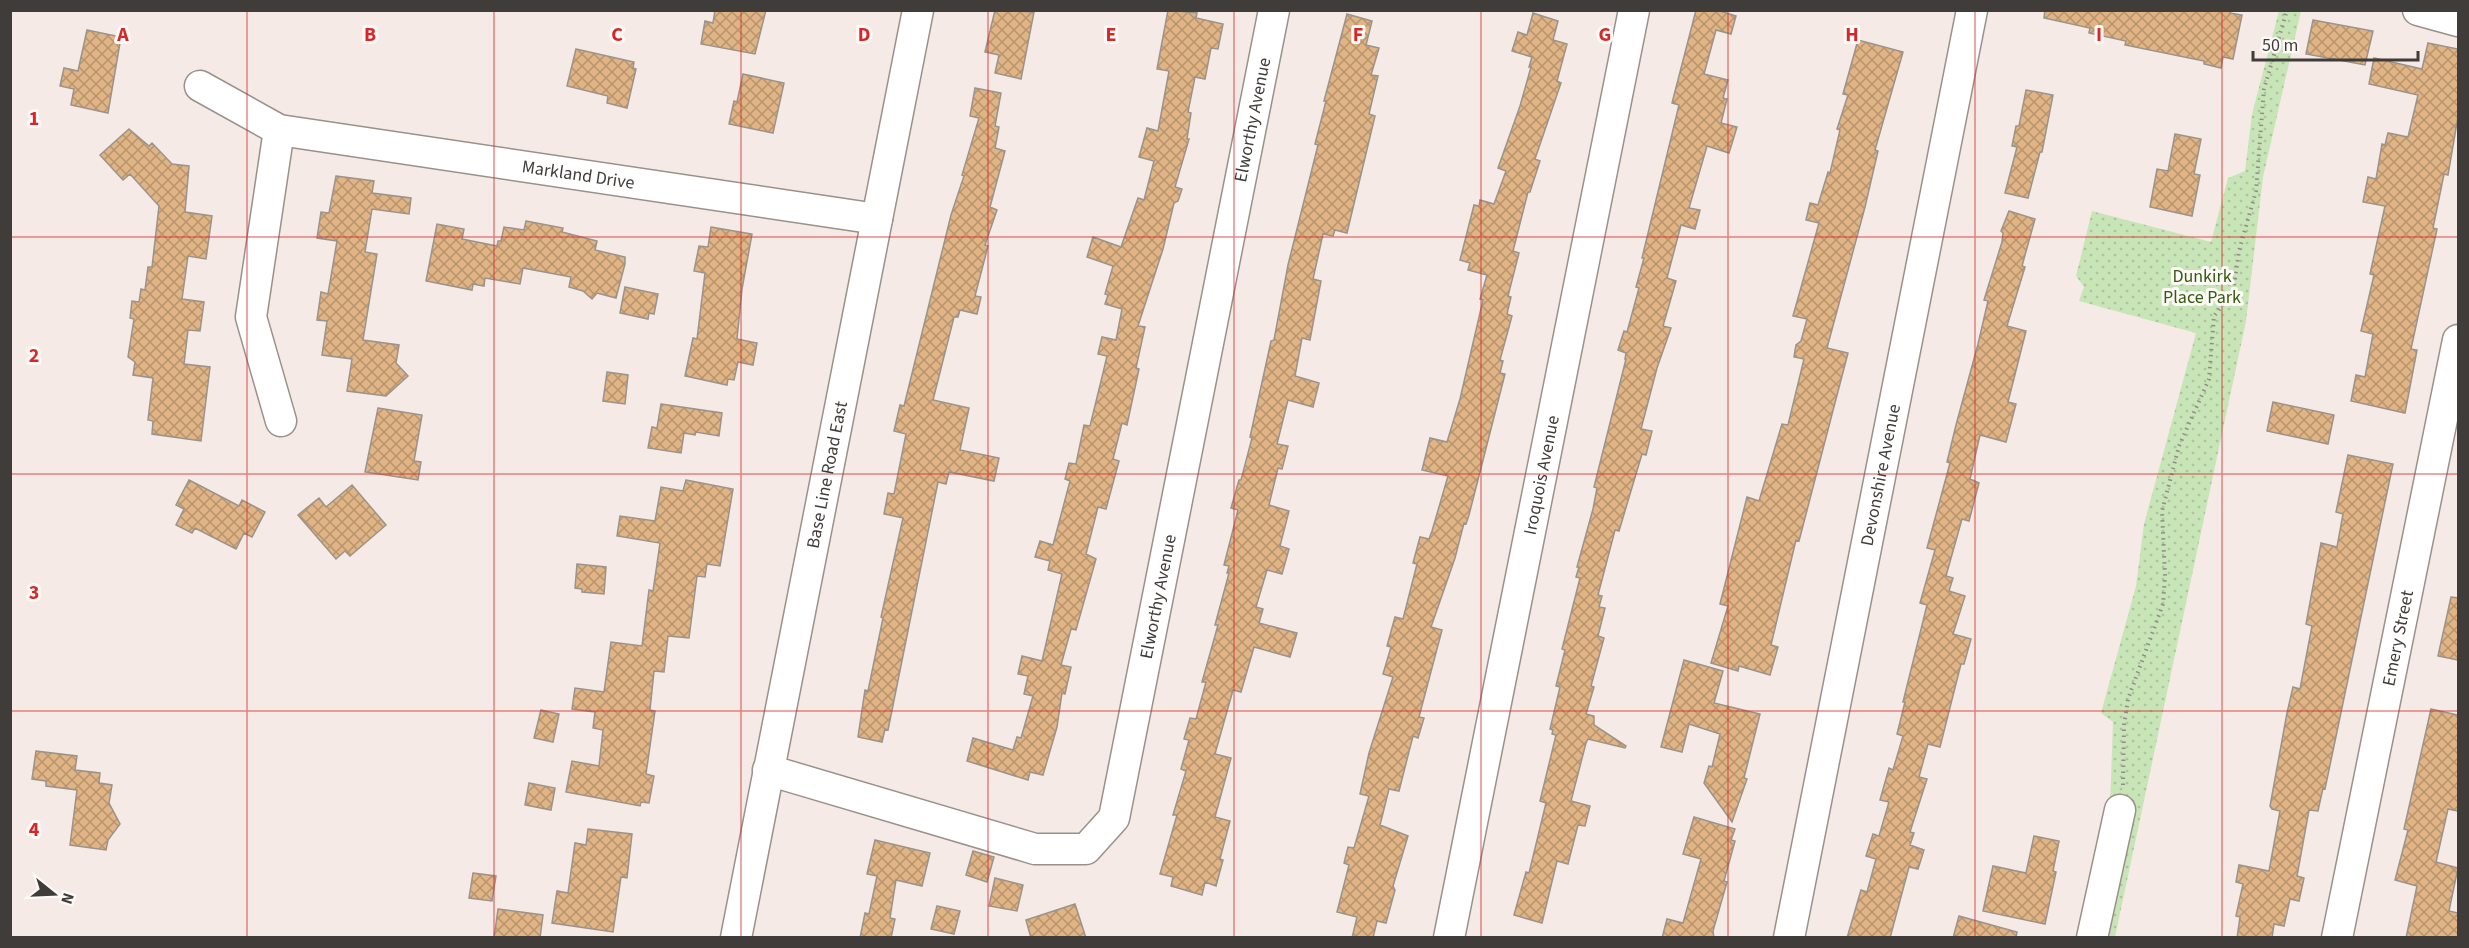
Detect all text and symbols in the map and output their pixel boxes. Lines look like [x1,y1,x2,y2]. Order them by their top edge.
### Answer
text: A [116,21,129,49]
text: B [364,21,376,49]
text: C [611,21,623,49]
text: D [858,21,870,49]
text: E [1106,21,1116,49]
text: F [1353,21,1363,49]
text: G [1599,21,1611,49]
text: H [1845,21,1859,49]
text: I [2096,21,2102,49]
scale bar [2253,24,2418,62]
text: 50 m [2262,33,2298,58]
street label: Elworthy Avenue [1228,55,1277,184]
text: 1 [29,105,39,133]
street label: Markland Drive [520,154,636,196]
park label: Dunkirk Place Park [2163,264,2241,310]
text: 2 [29,342,39,370]
street label: Base Line Road East [801,399,854,551]
street label: Devonshire Avenue [1855,402,1907,548]
street label: Iroquois Avenue [1518,413,1566,537]
street label: Elworthy Avenue [1134,532,1183,661]
text: 3 [29,579,39,607]
street label: Emery Street [2376,588,2420,688]
text: 4 [29,816,40,844]
north arrow [24,864,84,924]
text: N [55,890,79,907]

